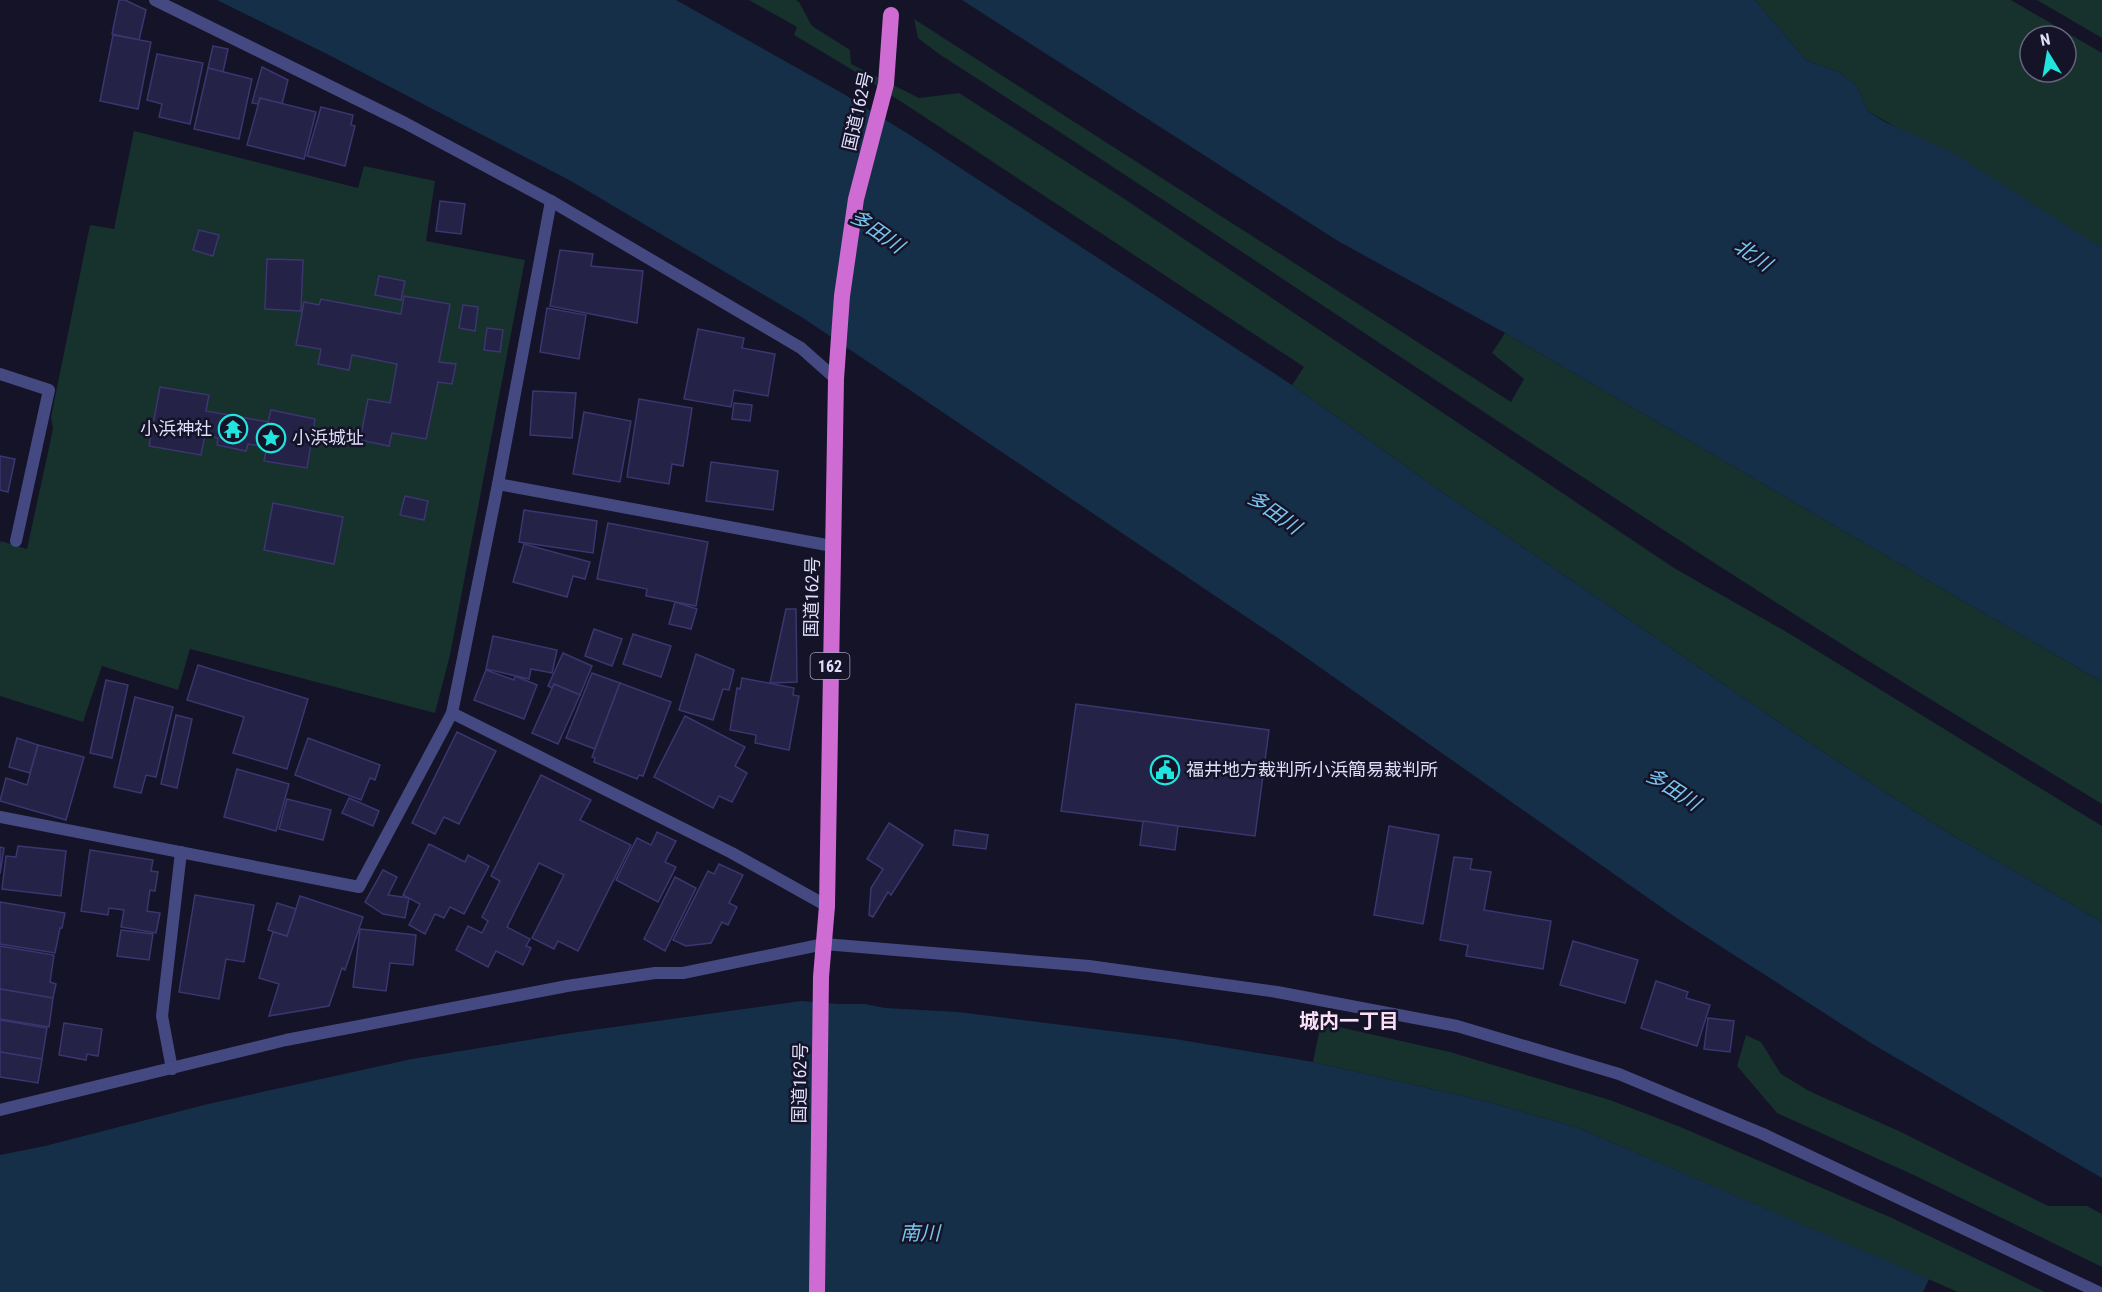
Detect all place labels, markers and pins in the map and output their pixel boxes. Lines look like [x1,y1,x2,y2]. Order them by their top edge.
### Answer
temple icon: 小浜神社 [217,413,249,445]
place label: 小浜神社 [140,418,212,439]
place icon: 小浜城址 [255,422,287,454]
place label: 小浜城址 [292,427,364,448]
public building icon: 福井地方裁判所小浜簡易裁判所 [1149,754,1181,786]
place label: 福井地方裁判所小浜簡易裁判所 [1186,759,1438,780]

